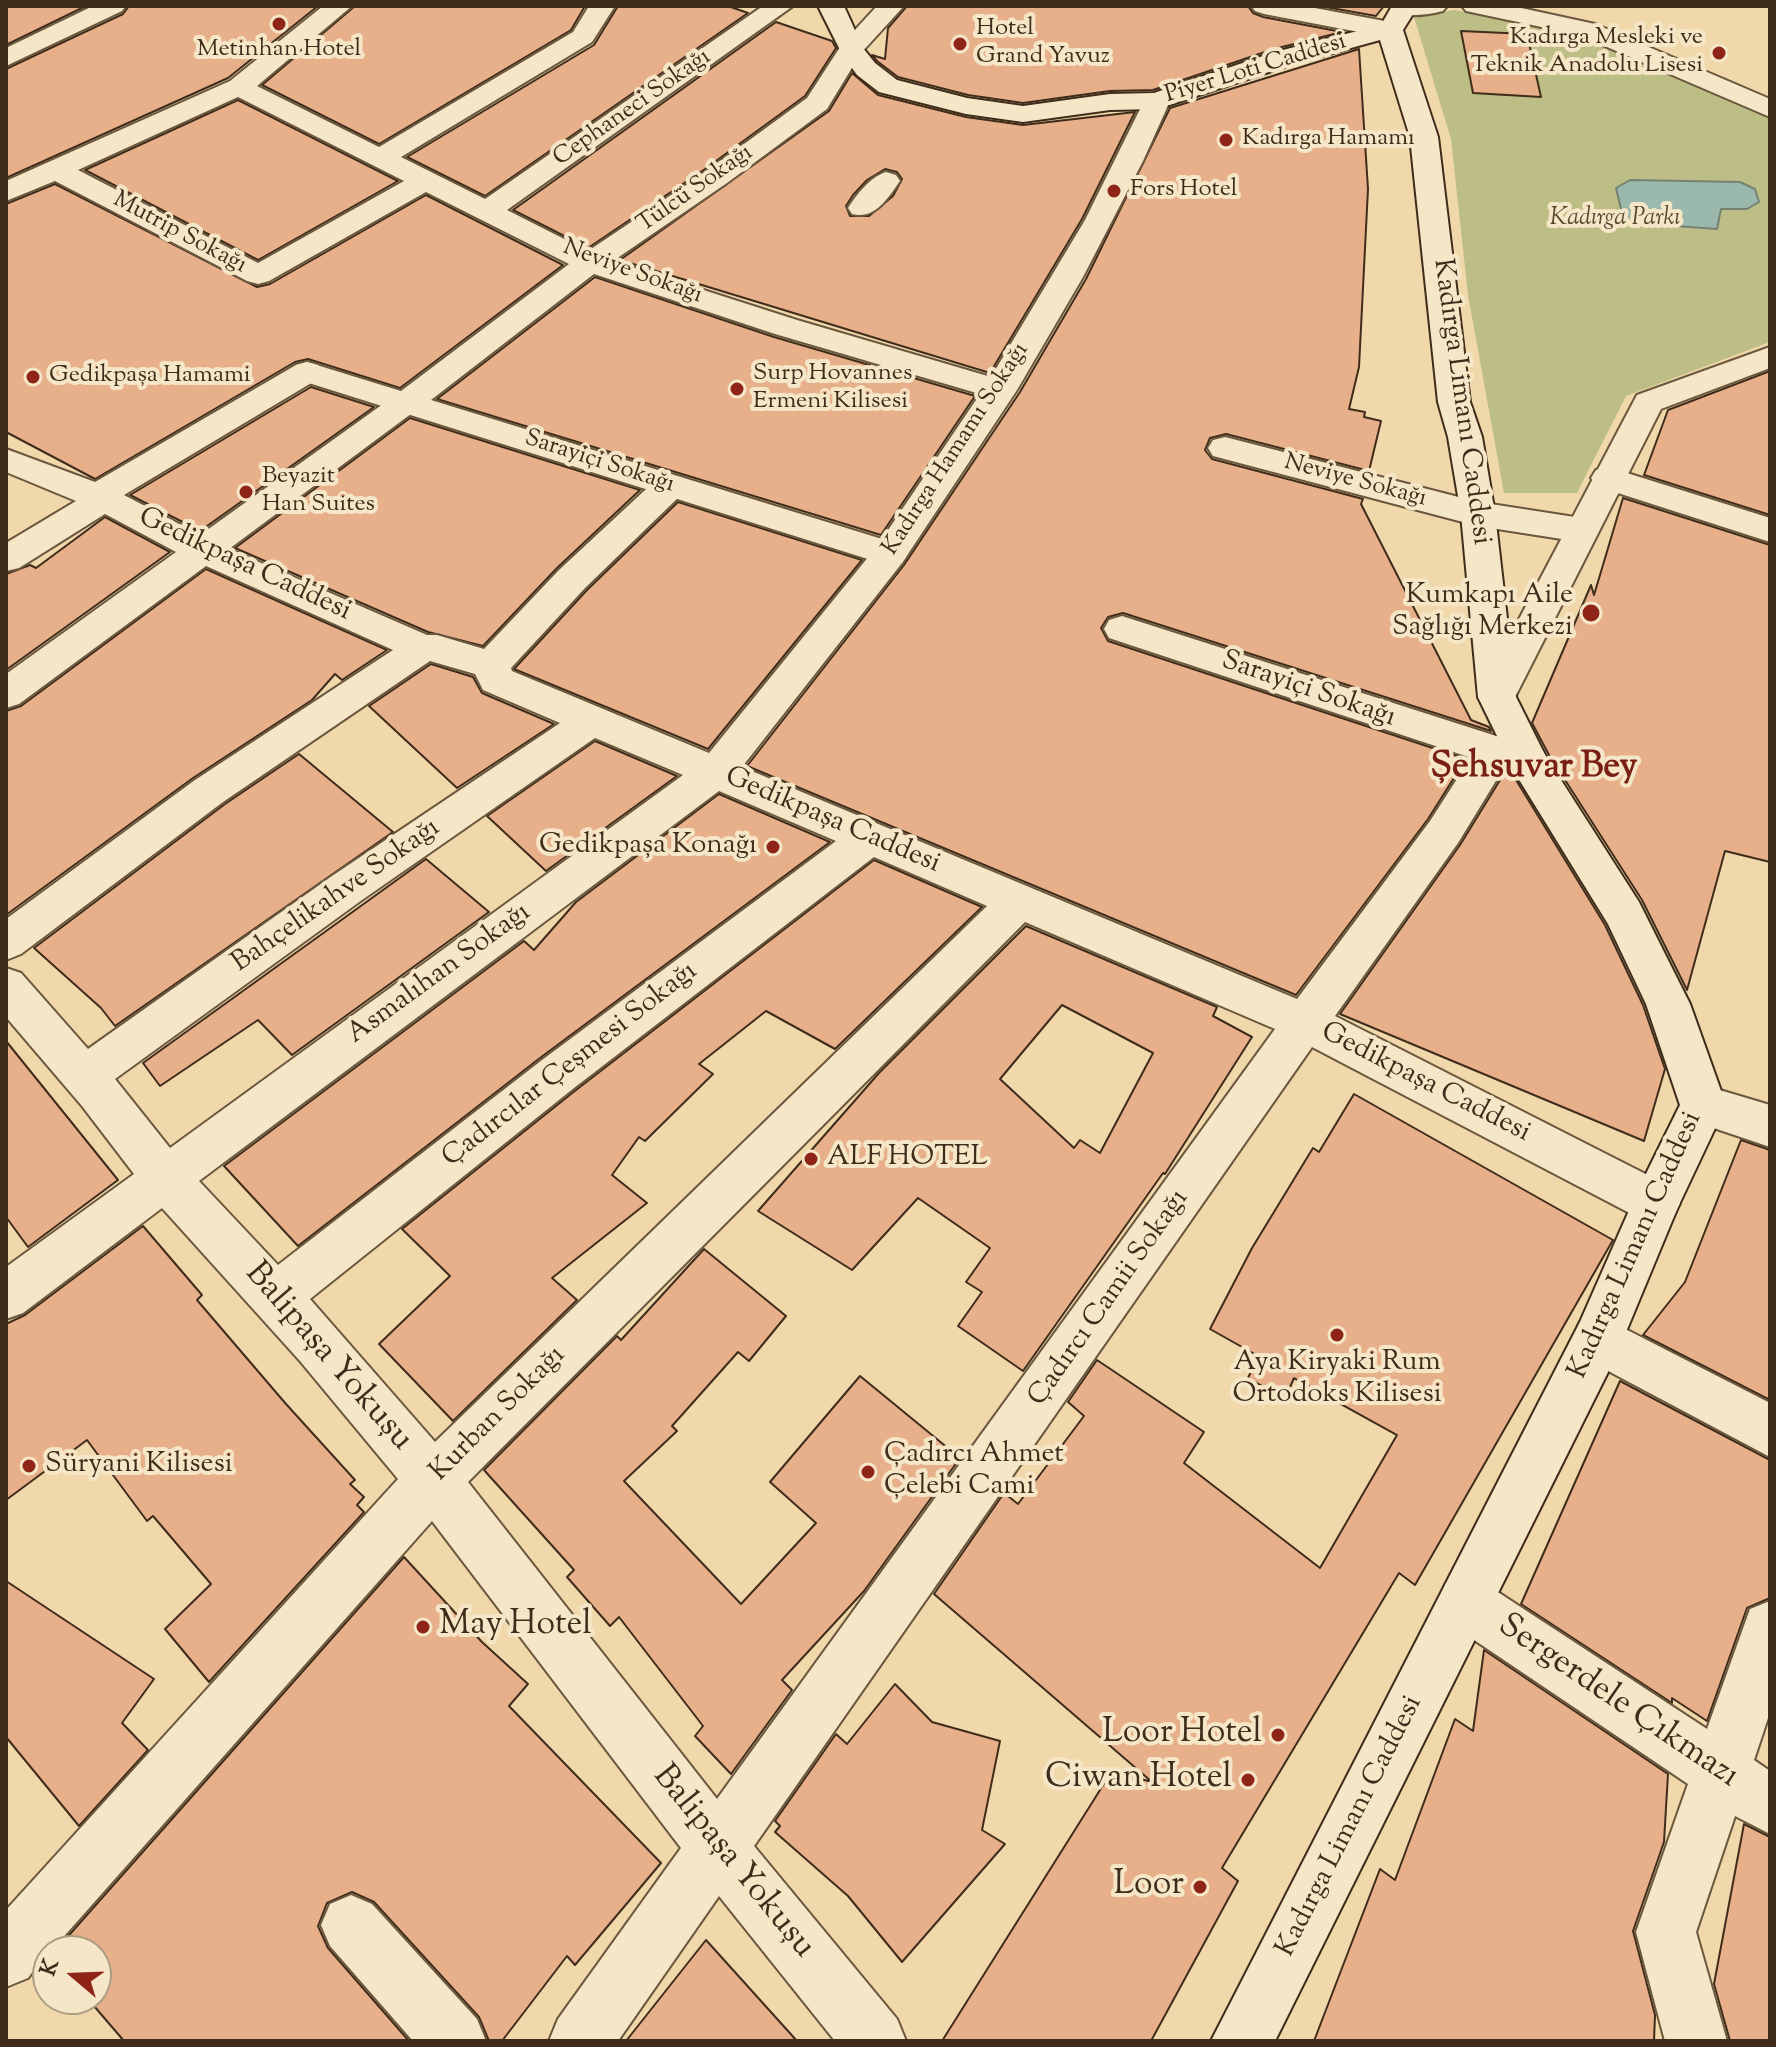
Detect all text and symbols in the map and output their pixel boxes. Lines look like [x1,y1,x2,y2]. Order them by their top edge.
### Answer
marker: Metinhan Hotel [270,15,288,33]
place label: Hotel Grand Yavuz [976,16,1110,72]
place label: Kadırga Mesleki ve Teknik Anadolu Lisesi [1471,25,1703,81]
street label: Piyer Loti Caddesi [1162,29,1350,111]
marker: Hotel Grand Yavuz [951,35,969,53]
place label: Metinhan Hotel [197,37,361,65]
street label: Cephaneci Sokağı [549,44,717,174]
marker: Kadırga Mesleki ve Teknik Anadolu Lisesi [1710,44,1728,62]
place label: Kadırga Hamamı [1242,126,1415,154]
marker: Kadırga Hamamı [1217,131,1235,149]
street label: Tülcü Sokağı [633,140,759,240]
place label: Fors Hotel [1130,177,1238,205]
marker: Fors Hotel [1105,182,1123,200]
street label: Mutrip Sokağı [107,187,251,281]
park label: Kadırga Parkı [1550,206,1680,234]
street label: Neviye Sokağı [558,234,706,312]
street label: Kadırga Limanı Caddesi [1423,257,1497,547]
street label: Kadırga Hamamı Sokağı [877,338,1037,562]
place label: Surp Hovannes Ermeni Kilisesi [753,361,912,417]
place label: Gedikpaşa Hamami [49,363,251,391]
marker: Gedikpaşa Hamami [24,368,42,386]
marker: Surp Hovannes Ermeni Kilisesi [728,380,746,398]
street label: Sarayiçi Sokağı [520,425,678,501]
street label: Neviye Sokağı [1281,449,1429,515]
place label: Beyazit Han Suites [262,464,375,520]
marker: Beyazit Han Suites [237,483,255,501]
street label: Gedikpaşa Caddesi [132,502,356,630]
place label: Kumkapı Aile Sağlığı Merkezi [1392,580,1573,646]
marker: Kumkapı Aile Sağlığı Merkezi [1580,602,1602,624]
street label: Sarayiçi Sokağı [1217,646,1399,736]
district label: Şehsuvar Bey [1431,748,1637,792]
street label: Gedikpaşa Caddesi [719,761,945,883]
street label: Bahçelikahve Sokağı [226,813,448,981]
place label: Gedikpaşa Konağı [539,830,757,864]
marker: Gedikpaşa Konağı [764,838,782,856]
street label: Asmalıhan Sokağı [342,897,538,1053]
street label: Çadırcılar Çeşmesi Sokağı [437,956,705,1176]
street label: Gedikpaşa Caddesi [1315,1017,1535,1151]
street label: Kadırga Limanı Caddesi [1563,1107,1711,1385]
place label: ALF HOTEL [827,1142,988,1176]
marker: ALF HOTEL [802,1150,820,1168]
street label: Çadırcı Camii Sokağı [1023,1184,1197,1414]
street label: Balipaşa Yokuşu [234,1255,420,1461]
marker: Aya Kiryaki Rum Ortodoks Kilisesi [1328,1326,1346,1344]
street label: Kurban Sokağı [424,1340,574,1490]
place label: Aya Kiryaki Rum Ortodoks Kilisesi [1232,1347,1442,1413]
place label: Çadırcı Ahmet Çelebi Cami [884,1439,1064,1505]
place label: Süryani Kilisesi [45,1449,233,1483]
marker: Süryani Kilisesi [20,1457,38,1475]
marker: Çadırcı Ahmet Çelebi Cami [859,1463,877,1481]
place label: May Hotel [439,1607,592,1647]
street label: Sergerdele Çıkmazı [1489,1607,1745,1799]
marker: May Hotel [414,1618,432,1636]
street label: Kadırga Limanı Caddesi [1271,1691,1431,1963]
place label: Loor Hotel [1102,1715,1262,1755]
marker: Loor Hotel [1269,1726,1287,1744]
street label: Balipaşa Yokuşu [642,1758,822,1968]
place label: Ciwan Hotel [1045,1760,1232,1800]
marker: Ciwan Hotel [1239,1771,1257,1789]
place label: Loor [1114,1867,1184,1907]
marker: Loor [1191,1878,1209,1896]
north arrow [32,1935,112,2015]
text: K [33,1955,69,1981]

